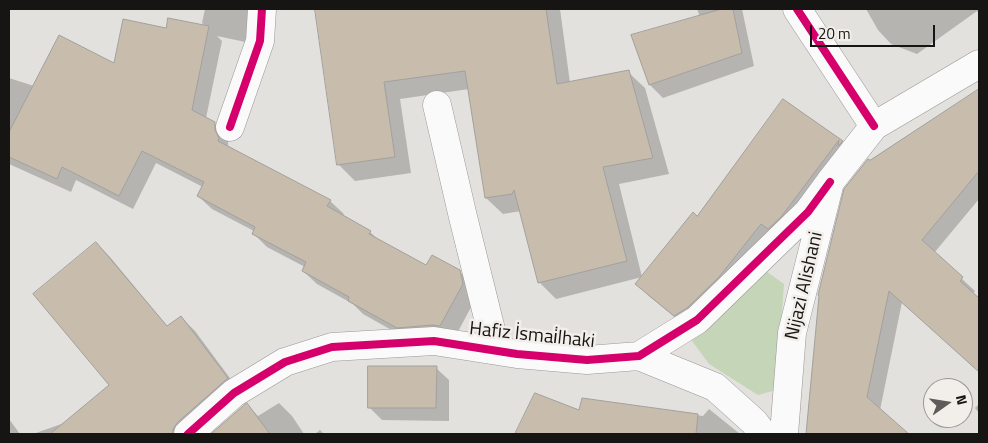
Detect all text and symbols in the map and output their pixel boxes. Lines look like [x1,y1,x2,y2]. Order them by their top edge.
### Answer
scale bar [813,15,938,47]
text: 20 m [818,22,851,45]
street label: Nijazi Alishani [781,230,829,342]
street label: Hafiz İsmai̇lhaki [468,318,596,354]
north arrow [923,378,973,428]
text: N [951,393,973,407]

